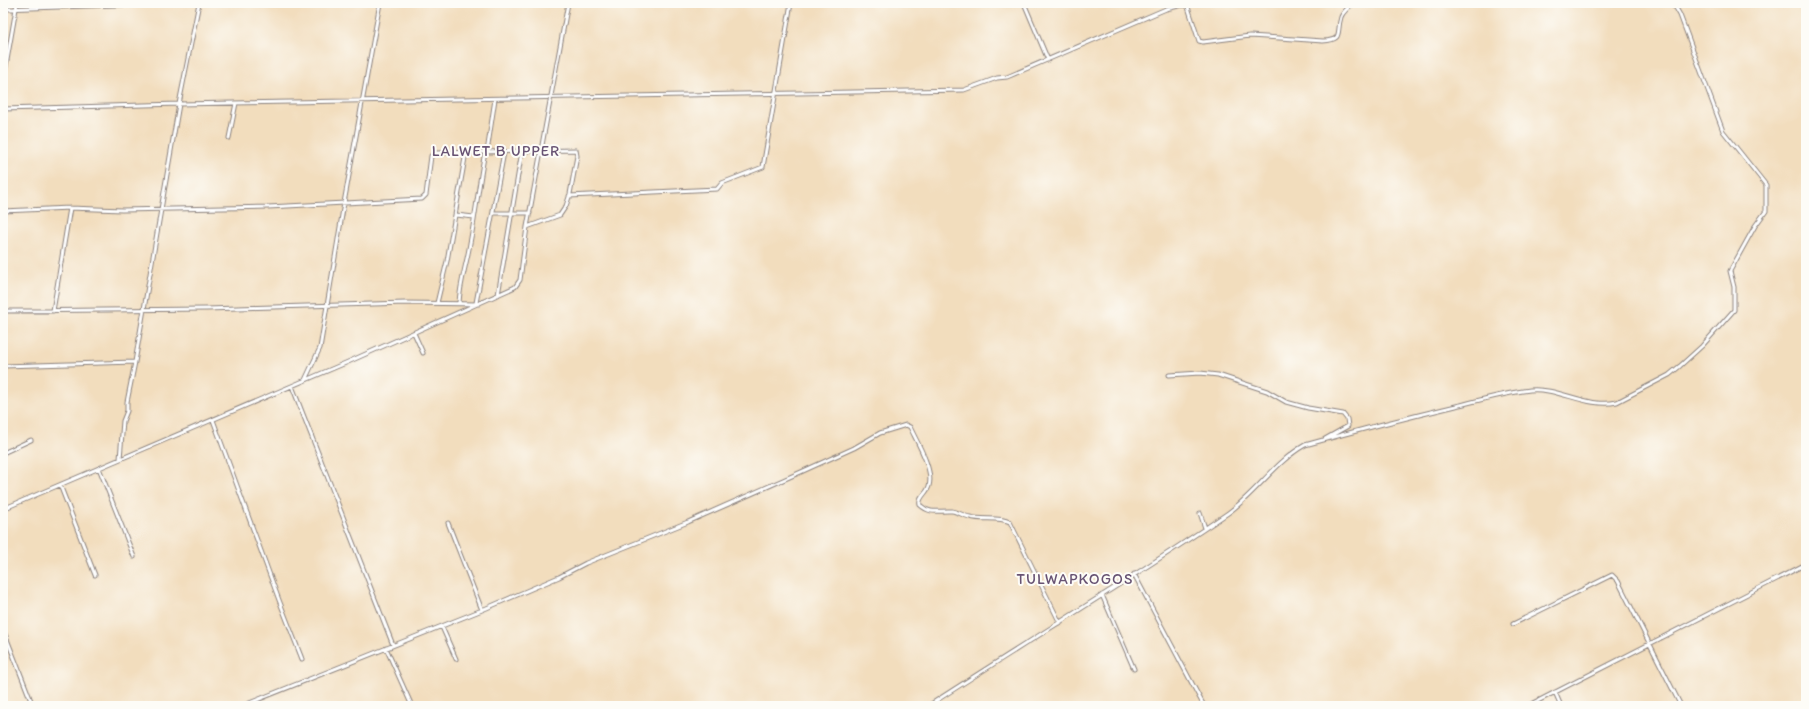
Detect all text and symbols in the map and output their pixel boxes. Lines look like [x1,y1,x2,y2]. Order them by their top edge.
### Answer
district label: LALWET B UPPER [432,142,560,160]
district label: TULWAPKOGOS [1017,570,1133,588]

